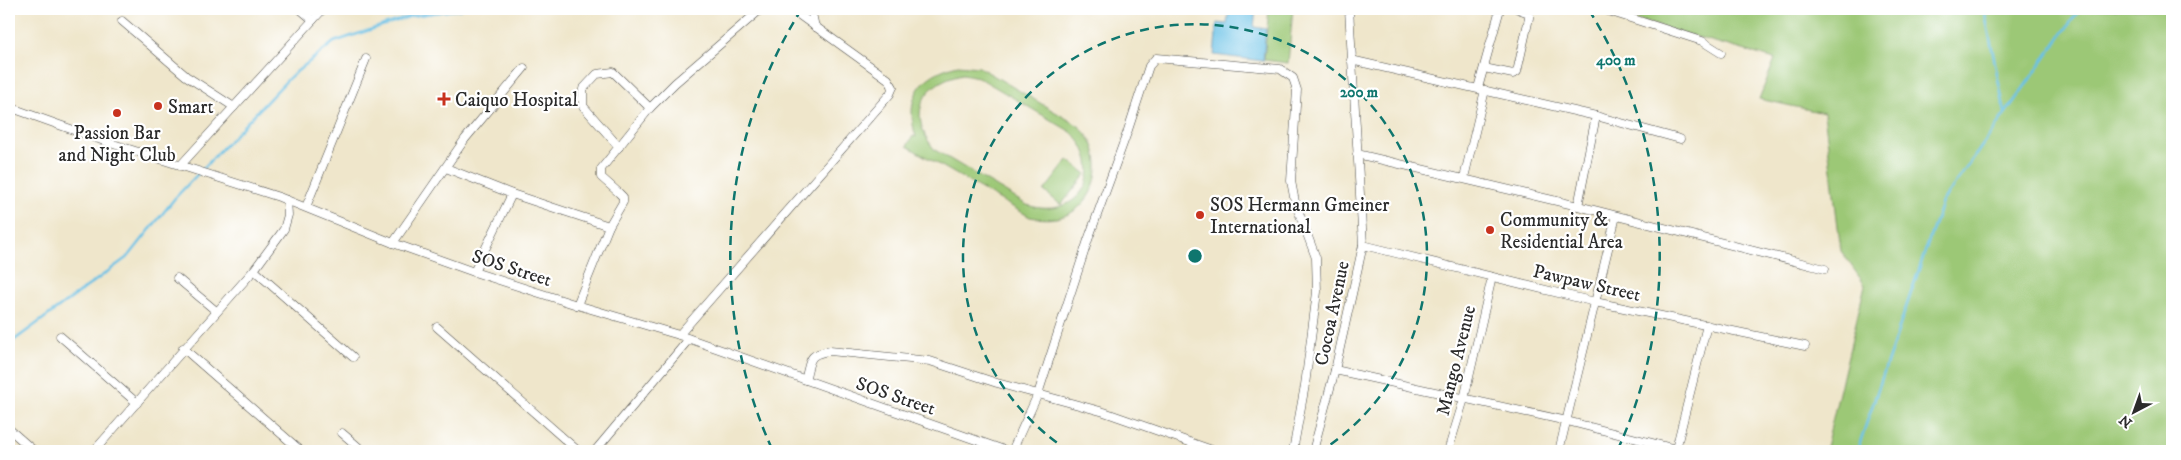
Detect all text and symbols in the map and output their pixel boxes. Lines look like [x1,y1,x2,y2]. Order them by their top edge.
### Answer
text: 400 m [1595,51,1636,70]
text: 200 m [1340,83,1379,102]
place label: Caiquo Hospital [455,89,578,113]
marker: Caiquo Hospital [437,92,451,106]
place label: Smart [168,96,213,119]
marker: Smart [152,100,164,112]
marker: Passion Bar and Night Club [111,107,123,119]
place label: Passion Bar and Night Club [58,122,176,167]
place label: SOS Hermann Gmeiner International [1210,194,1389,239]
marker: SOS Hermann Gmeiner International [1194,209,1206,221]
place label: Community & Residential Area [1500,209,1623,254]
marker: Community & Residential Area [1484,224,1496,236]
street label: SOS Street [469,245,554,292]
centre of rings [1186,247,1204,265]
street label: Cocoa Avenue [1310,259,1355,368]
street label: Pawpaw Street [1531,260,1643,307]
street label: Mango Avenue [1432,303,1481,418]
street label: SOS Street [853,372,938,421]
north arrow [2108,388,2158,438]
text: N [2116,410,2136,432]

